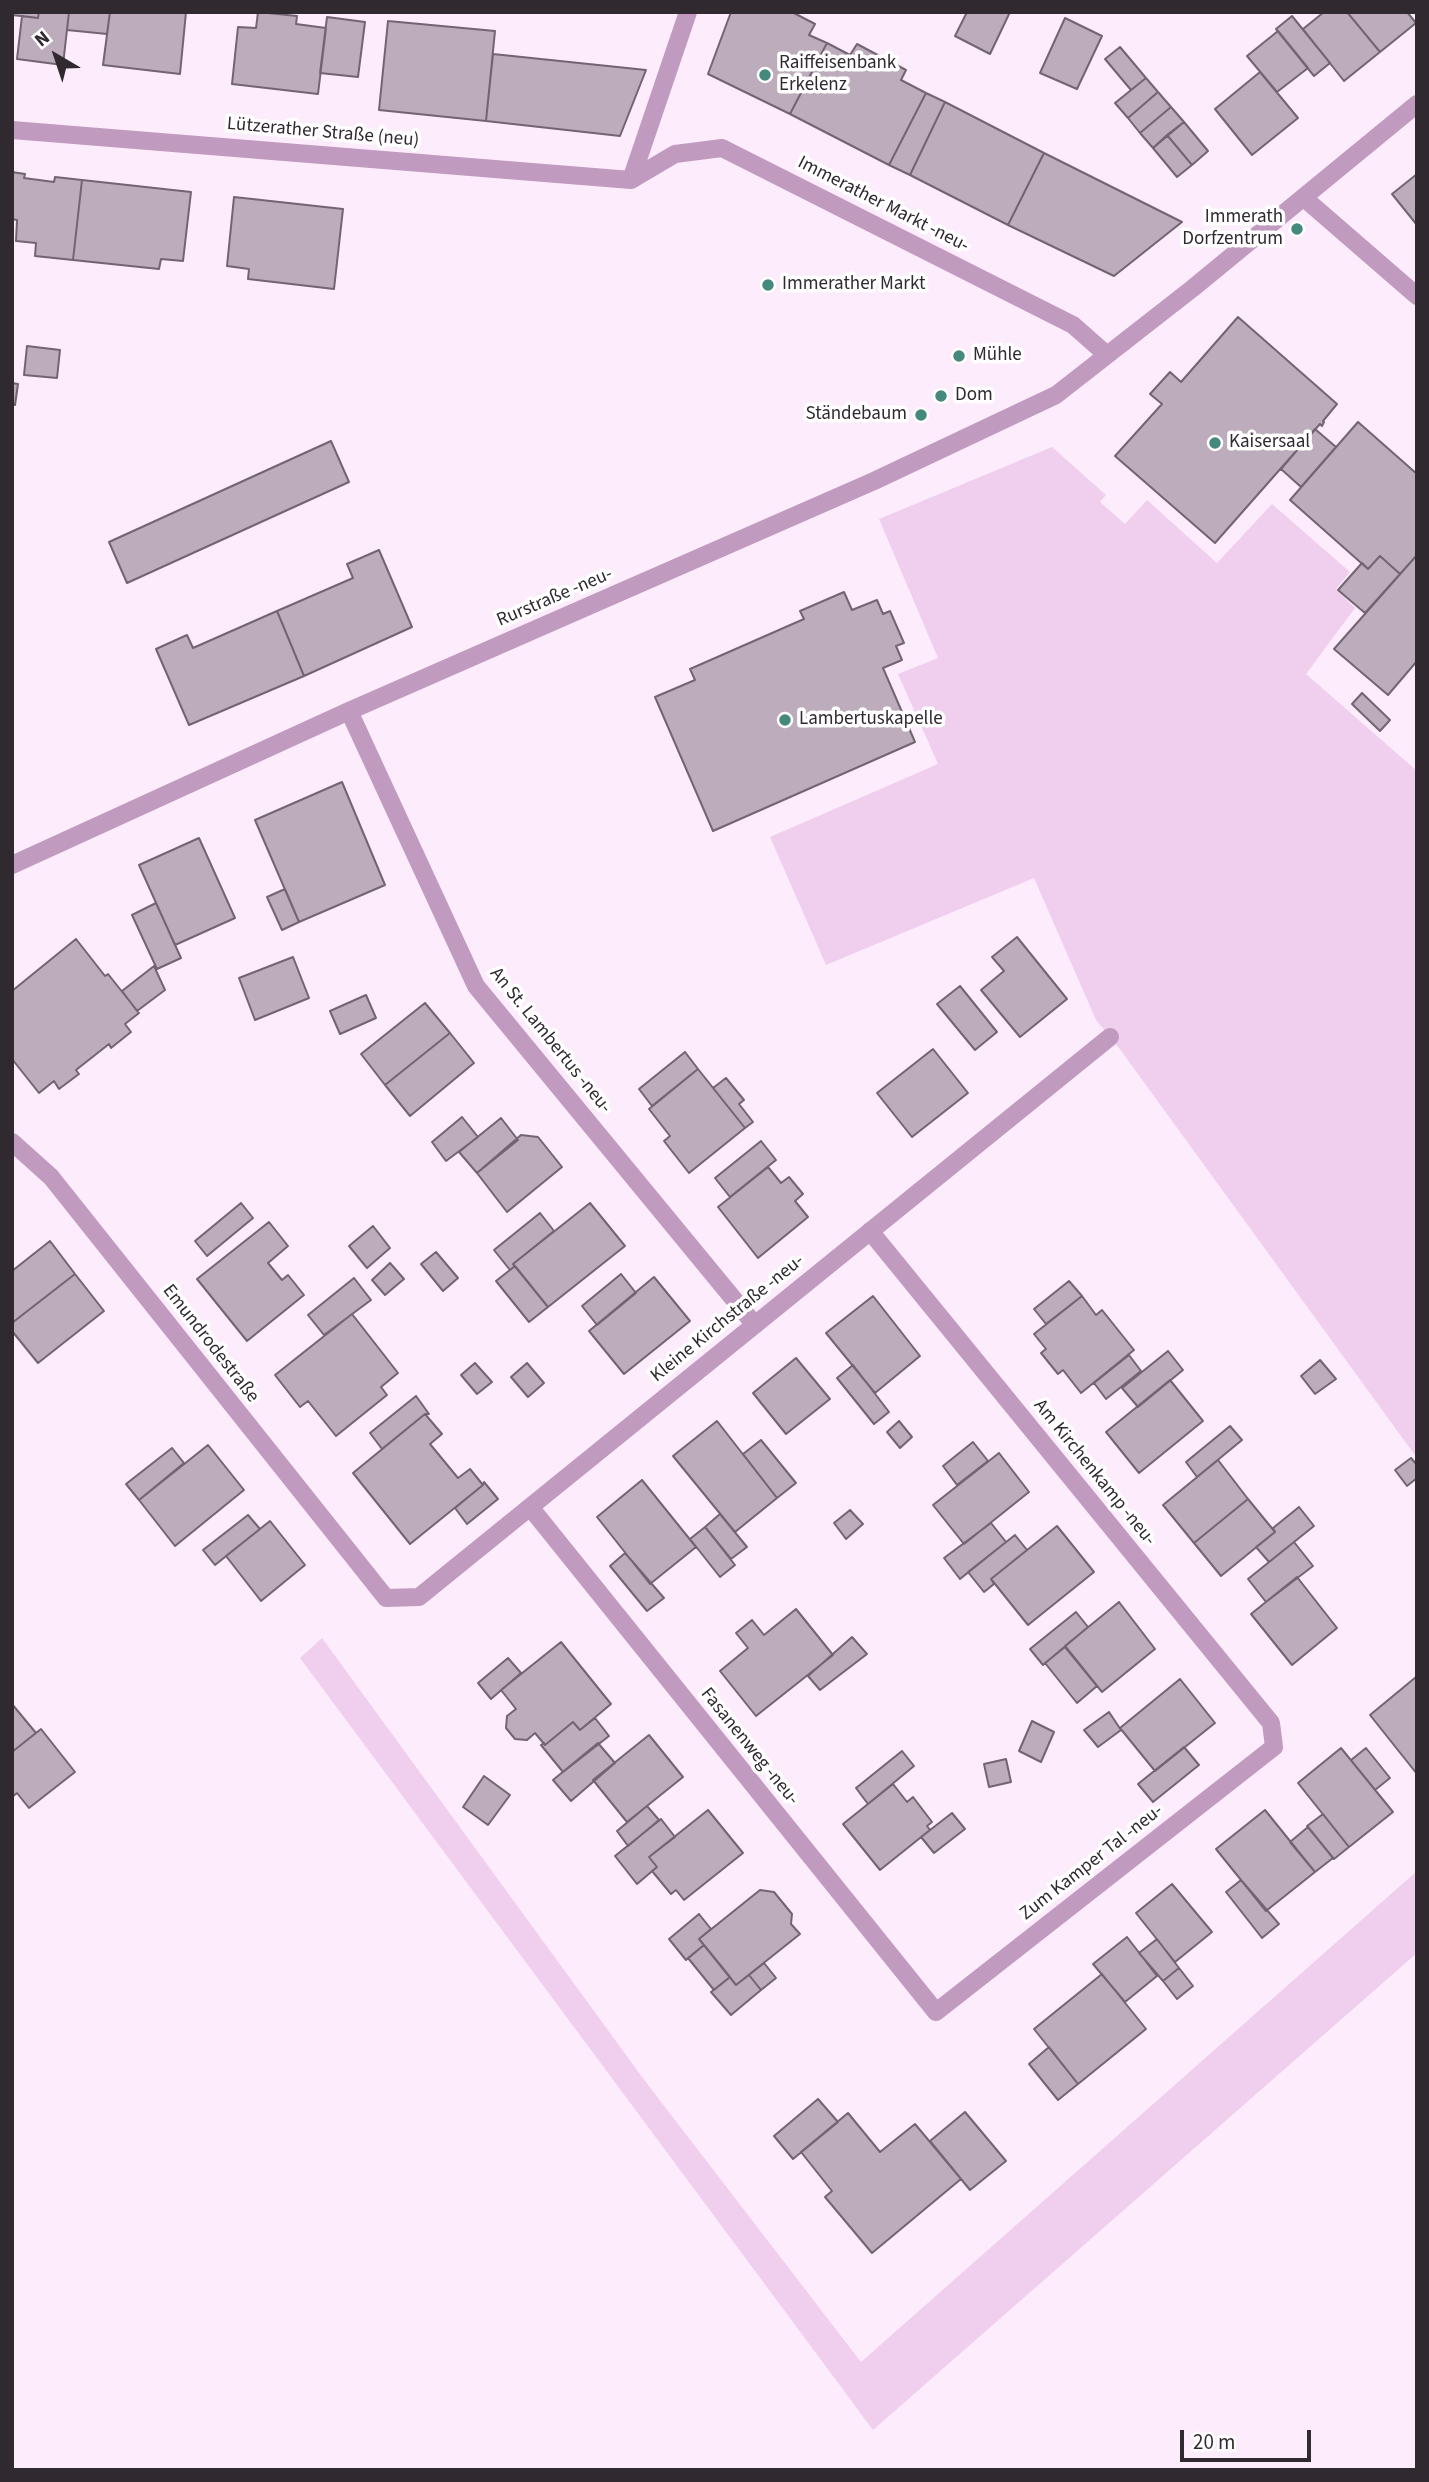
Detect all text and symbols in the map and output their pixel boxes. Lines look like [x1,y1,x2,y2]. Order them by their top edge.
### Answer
north arrow [21,21,91,91]
text: N [29,25,56,54]
place label: Raiffeisenbank Erkelenz [779,53,896,97]
marker: Raiffeisenbank Erkelenz [757,67,773,83]
street label: Lützerather Straße (neu) [226,113,420,153]
street label: Immerather Markt -neu- [794,152,972,258]
place label: Immerath Dorfzentrum [1182,207,1283,251]
marker: Immerath Dorfzentrum [1289,221,1305,237]
place label: Immerather Markt [782,274,925,296]
marker: Immerather Markt [760,277,776,293]
place label: Mühle [973,345,1022,367]
marker: Mühle [951,348,967,364]
place label: Dom [955,385,993,407]
marker: Dom [933,388,949,404]
place label: Ständebaum [805,404,907,426]
marker: Ständebaum [913,407,929,423]
place label: Kaisersaal [1229,432,1310,454]
marker: Kaisersaal [1207,435,1223,451]
street label: Rurstraße -neu- [494,563,616,633]
place label: Lambertuskapelle [799,709,943,731]
marker: Lambertuskapelle [777,712,793,728]
street label: An St. Lambertus -neu- [484,964,616,1118]
street label: Kleine Kirchstraße -neu- [647,1250,809,1388]
street label: Emundrodestraße [157,1280,263,1408]
street label: Am Kirchenkamp -neu- [1028,1395,1160,1551]
street label: Fasanenweg -neu- [695,1684,803,1810]
street label: Zum Kamper Tal -neu- [1016,1800,1168,1926]
scale bar [1184,2416,1315,2460]
text: 20 m [1193,2427,1235,2457]

